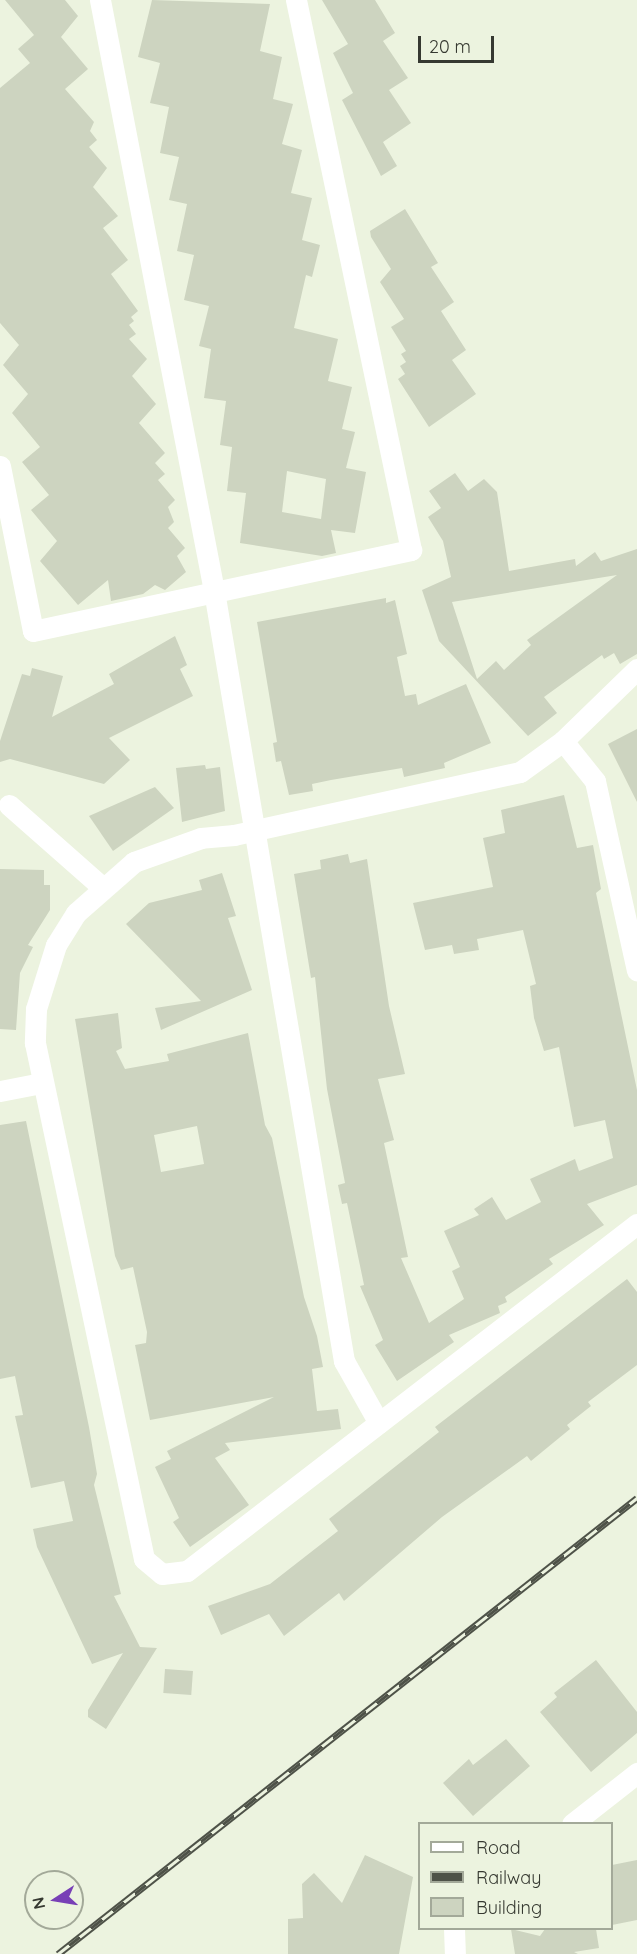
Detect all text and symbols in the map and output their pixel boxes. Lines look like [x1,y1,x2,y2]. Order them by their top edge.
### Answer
scale bar [421,24,498,62]
text: 20 m [429,35,471,58]
legend [418,1822,613,1930]
text: Road [476,1836,521,1859]
text: Railway [476,1866,542,1889]
north arrow [24,1870,84,1930]
text: N [27,1896,49,1911]
text: Building [476,1896,542,1919]

